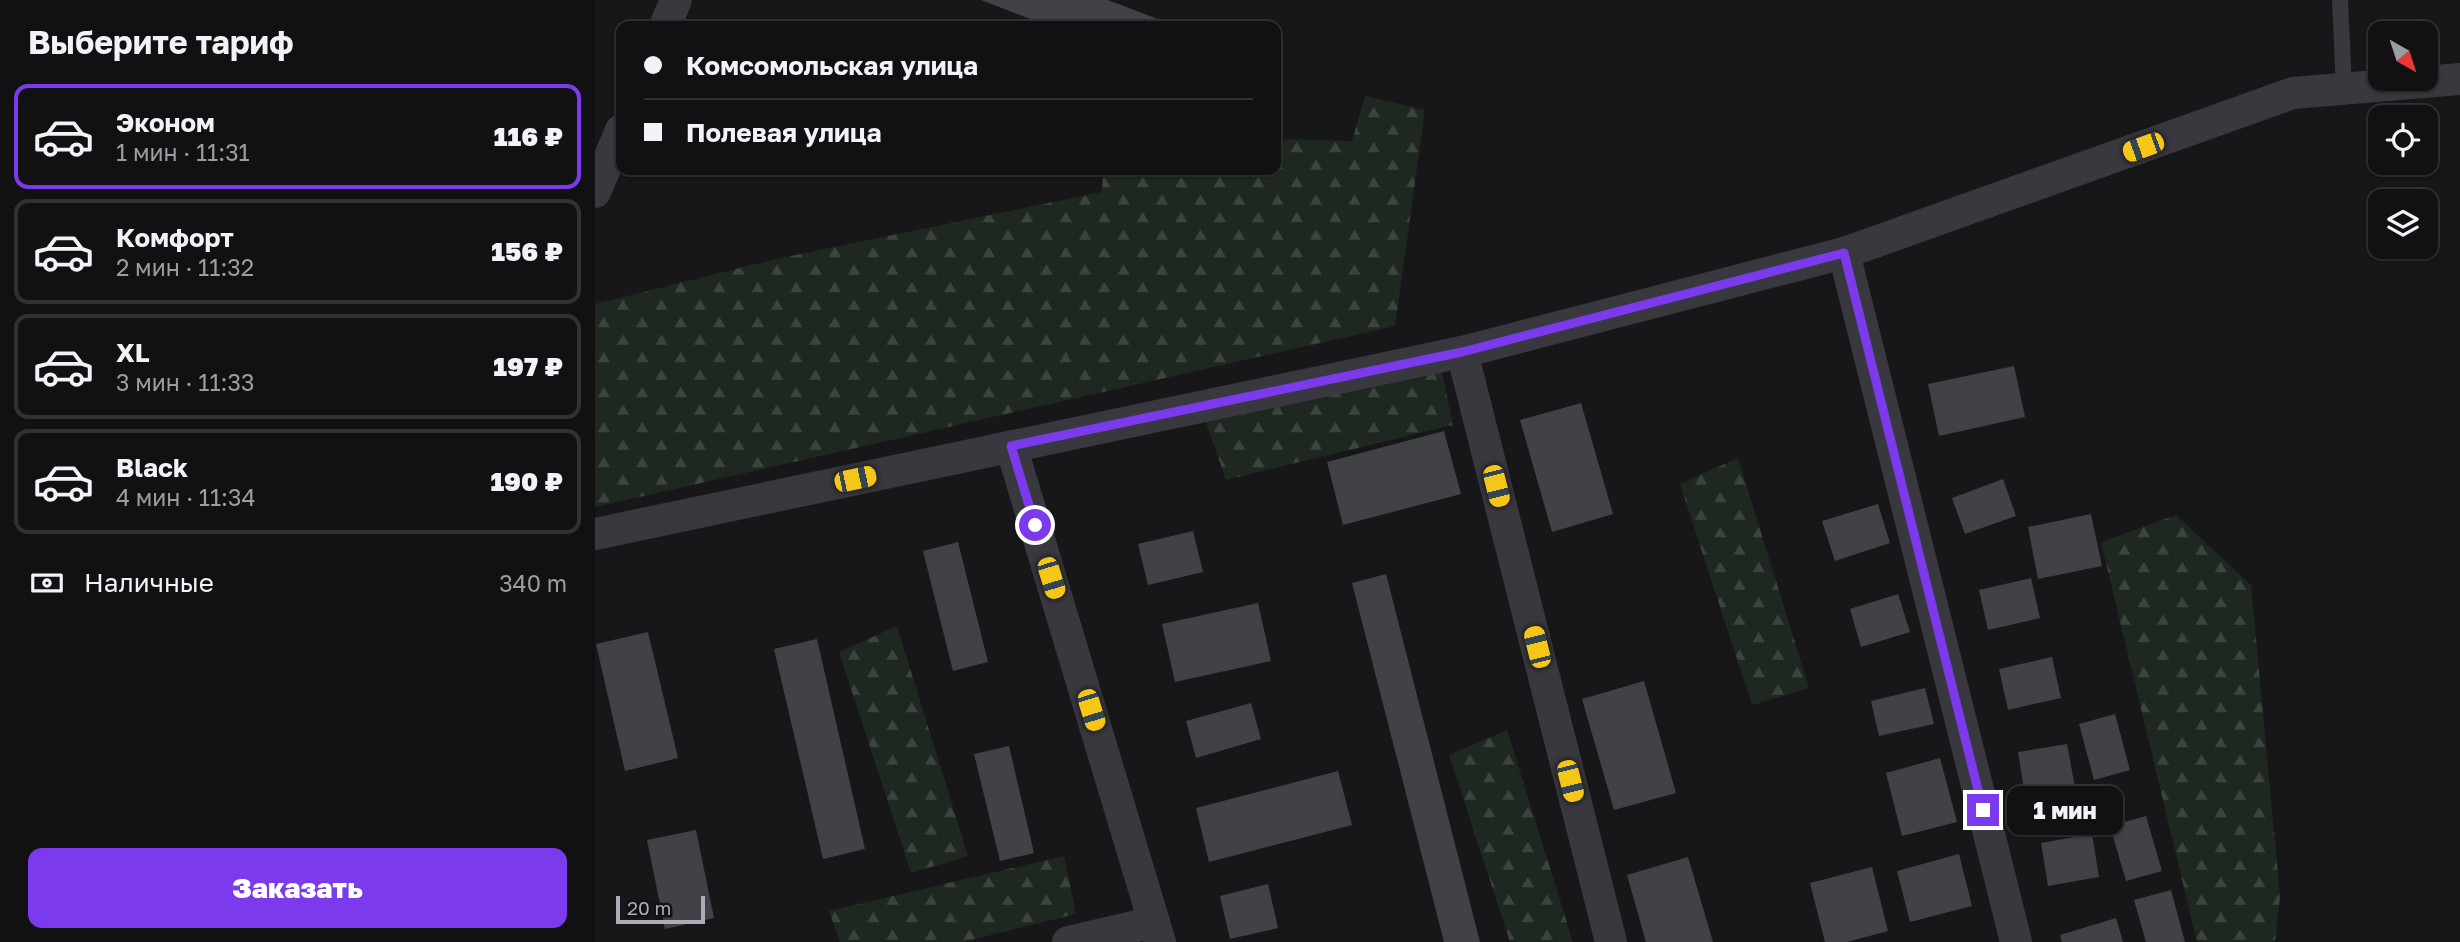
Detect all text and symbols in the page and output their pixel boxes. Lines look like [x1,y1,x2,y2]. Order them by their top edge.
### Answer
north arrow [2368,21,2438,91]
map controls [2368,21,2438,259]
text: Выберите тариф [28,23,294,61]
text: Комсомольская улица [686,50,978,81]
icon: car [32,105,95,168]
button: locate [2368,105,2438,175]
text: Эконом [116,107,215,138]
text: Полевая улица [686,117,882,148]
text: 116 ₽ [494,121,563,152]
car [2120,130,2167,164]
text: 1 мин · 11:31 [116,138,250,166]
button: layers [2368,189,2438,259]
icon: car [32,220,95,283]
text: Комфорт [116,222,234,253]
text: 156 ₽ [491,236,563,267]
text: 2 мин · 11:32 [116,253,254,281]
icon: car [32,335,95,398]
text: XL [116,337,150,368]
text: 197 ₽ [493,351,563,382]
text: 3 мин · 11:33 [116,368,254,396]
icon: car [32,450,95,513]
text: Black [116,452,188,483]
car [1481,463,1512,509]
car [833,464,878,494]
text: 190 ₽ [490,466,563,497]
text: 4 мин · 11:34 [116,483,256,511]
route start [1019,509,1051,541]
car [1035,555,1068,601]
icon: cash [28,564,66,602]
text: Наличные [84,567,214,598]
text: 340 m [499,569,567,597]
car [1522,624,1553,670]
car [1075,687,1108,733]
car [1555,758,1586,804]
callout: 1 мин [2007,786,2123,834]
route end [1967,794,1999,826]
text: 1 мин [2033,796,2097,824]
button: Заказать [28,848,567,928]
scale bar [616,893,705,925]
text: 20 m [627,896,671,919]

